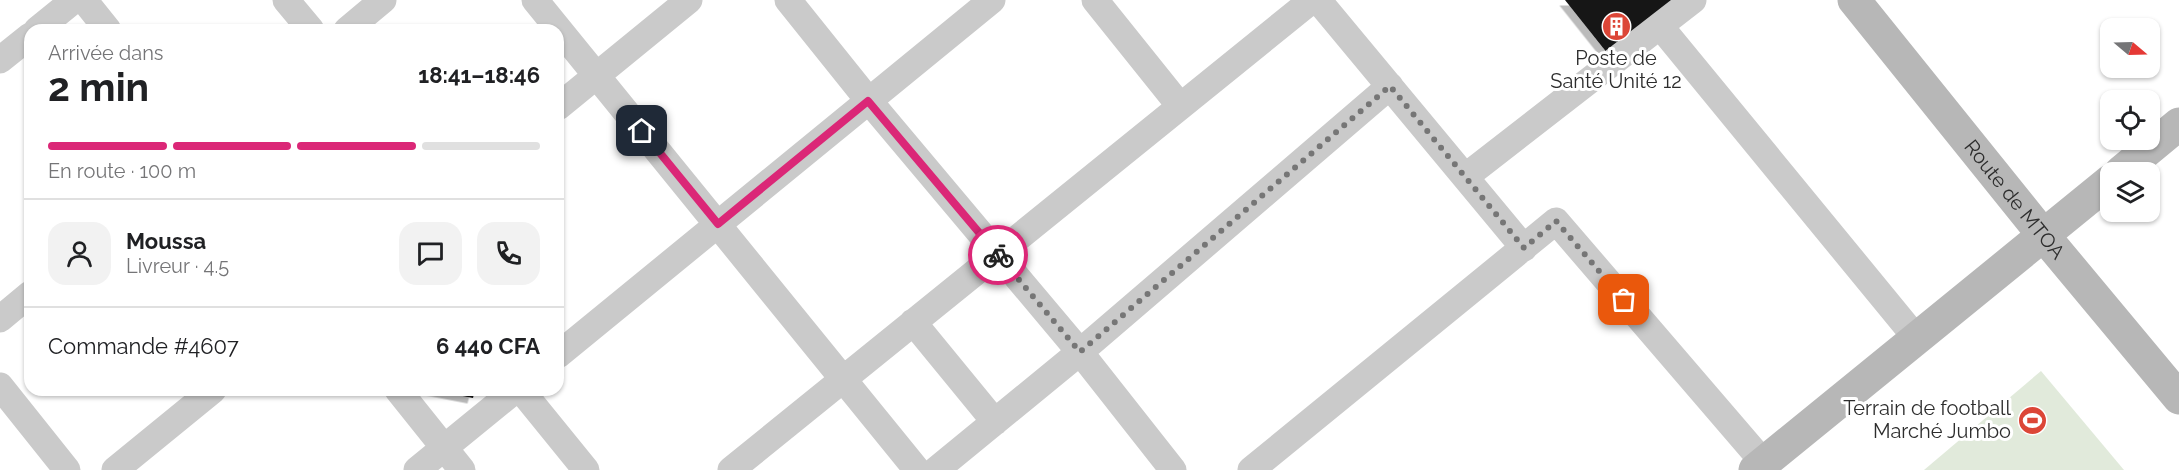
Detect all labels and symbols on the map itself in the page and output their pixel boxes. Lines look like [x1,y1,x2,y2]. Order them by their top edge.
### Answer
building icon: Poste de Santé Unité 12 [1600,11,1632,43]
north arrow [2100,18,2160,78]
place label: Poste de Santé Unité 12 [1550,46,1682,93]
pin [616,105,667,156]
street label: Route de MTOA [1959,135,2070,264]
courier [968,225,1028,285]
pin [1598,274,1649,325]
place label: Terrain de football Marché Jumbo [1843,396,2012,443]
sports icon: Terrain de football Marché Jumbo [2016,404,2048,436]

